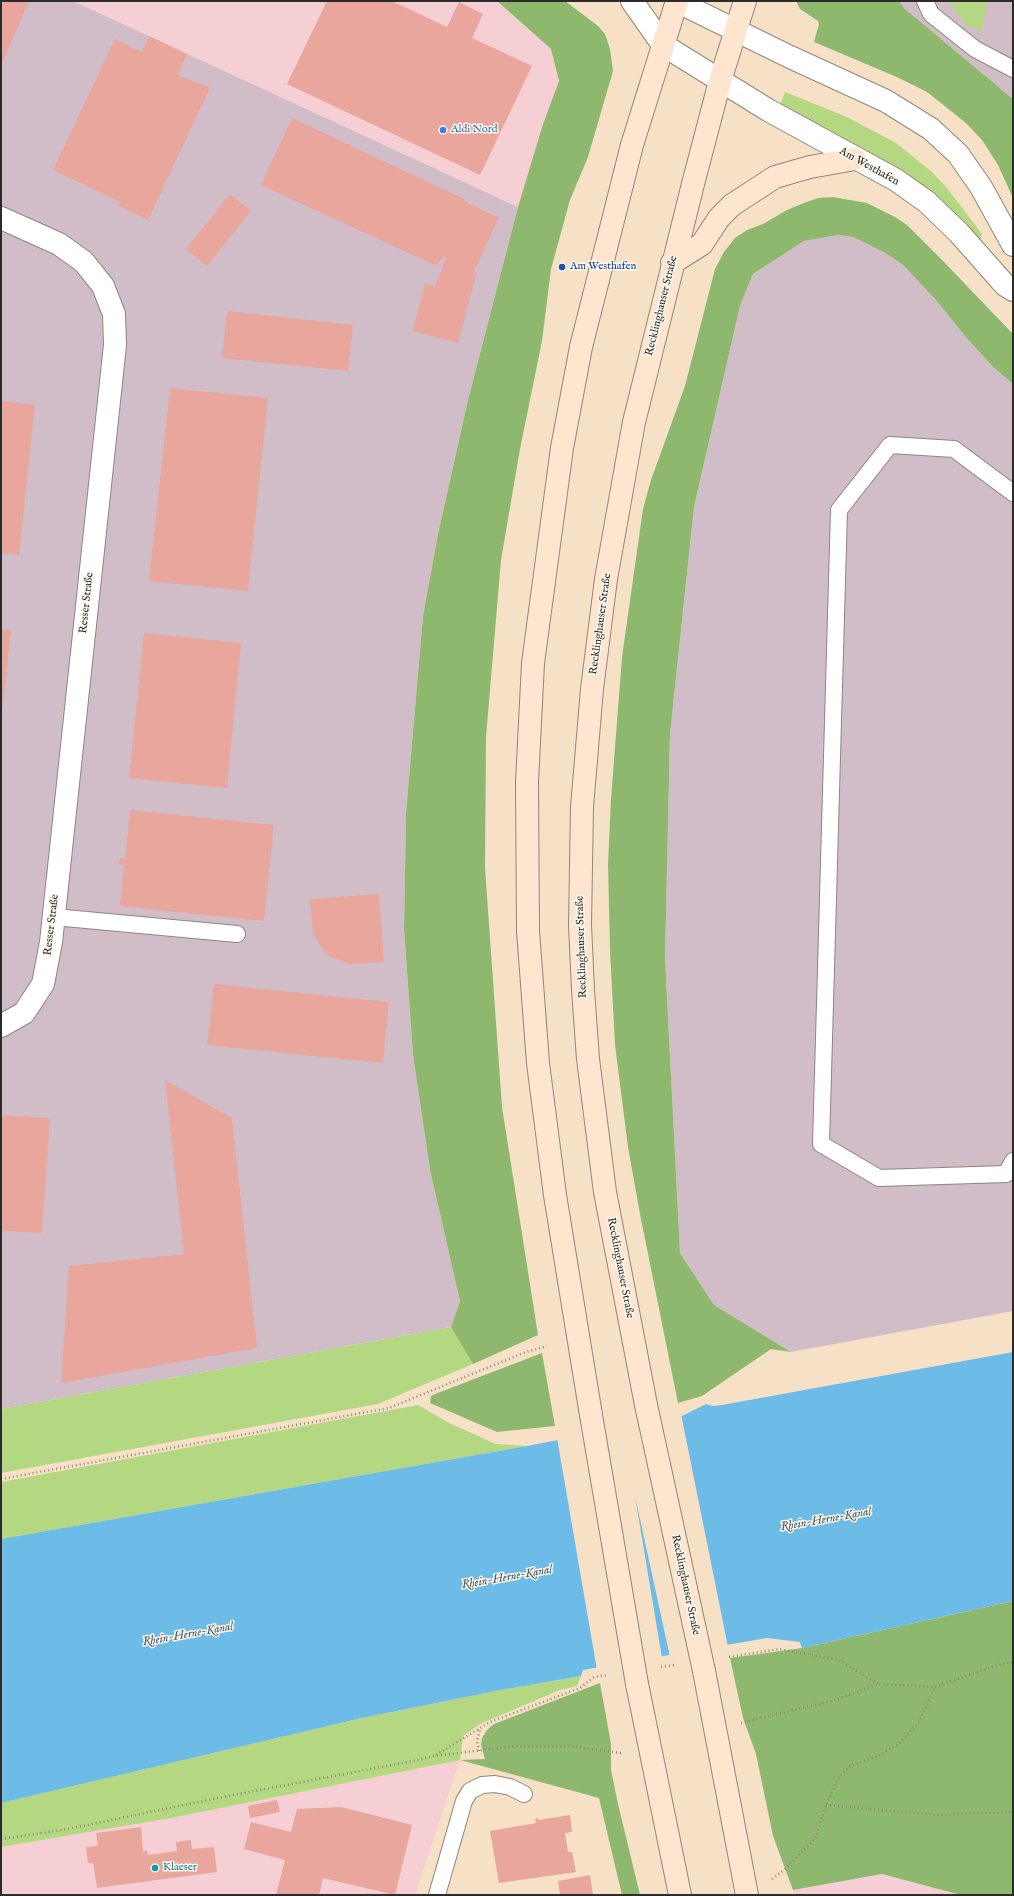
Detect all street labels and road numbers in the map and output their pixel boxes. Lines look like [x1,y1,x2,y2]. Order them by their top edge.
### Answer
street label: Am Westhafen [837,145,901,189]
street label: Recklinghauser Straße [643,255,681,357]
street label: Resser Straße [77,572,97,634]
street label: Recklinghauser Straße [587,572,615,676]
street label: Resser Straße [42,894,62,956]
street label: Recklinghauser Straße [574,896,590,998]
street label: Recklinghauser Straße [604,1217,636,1319]
street label: Recklinghauser Straße [668,1534,702,1636]

